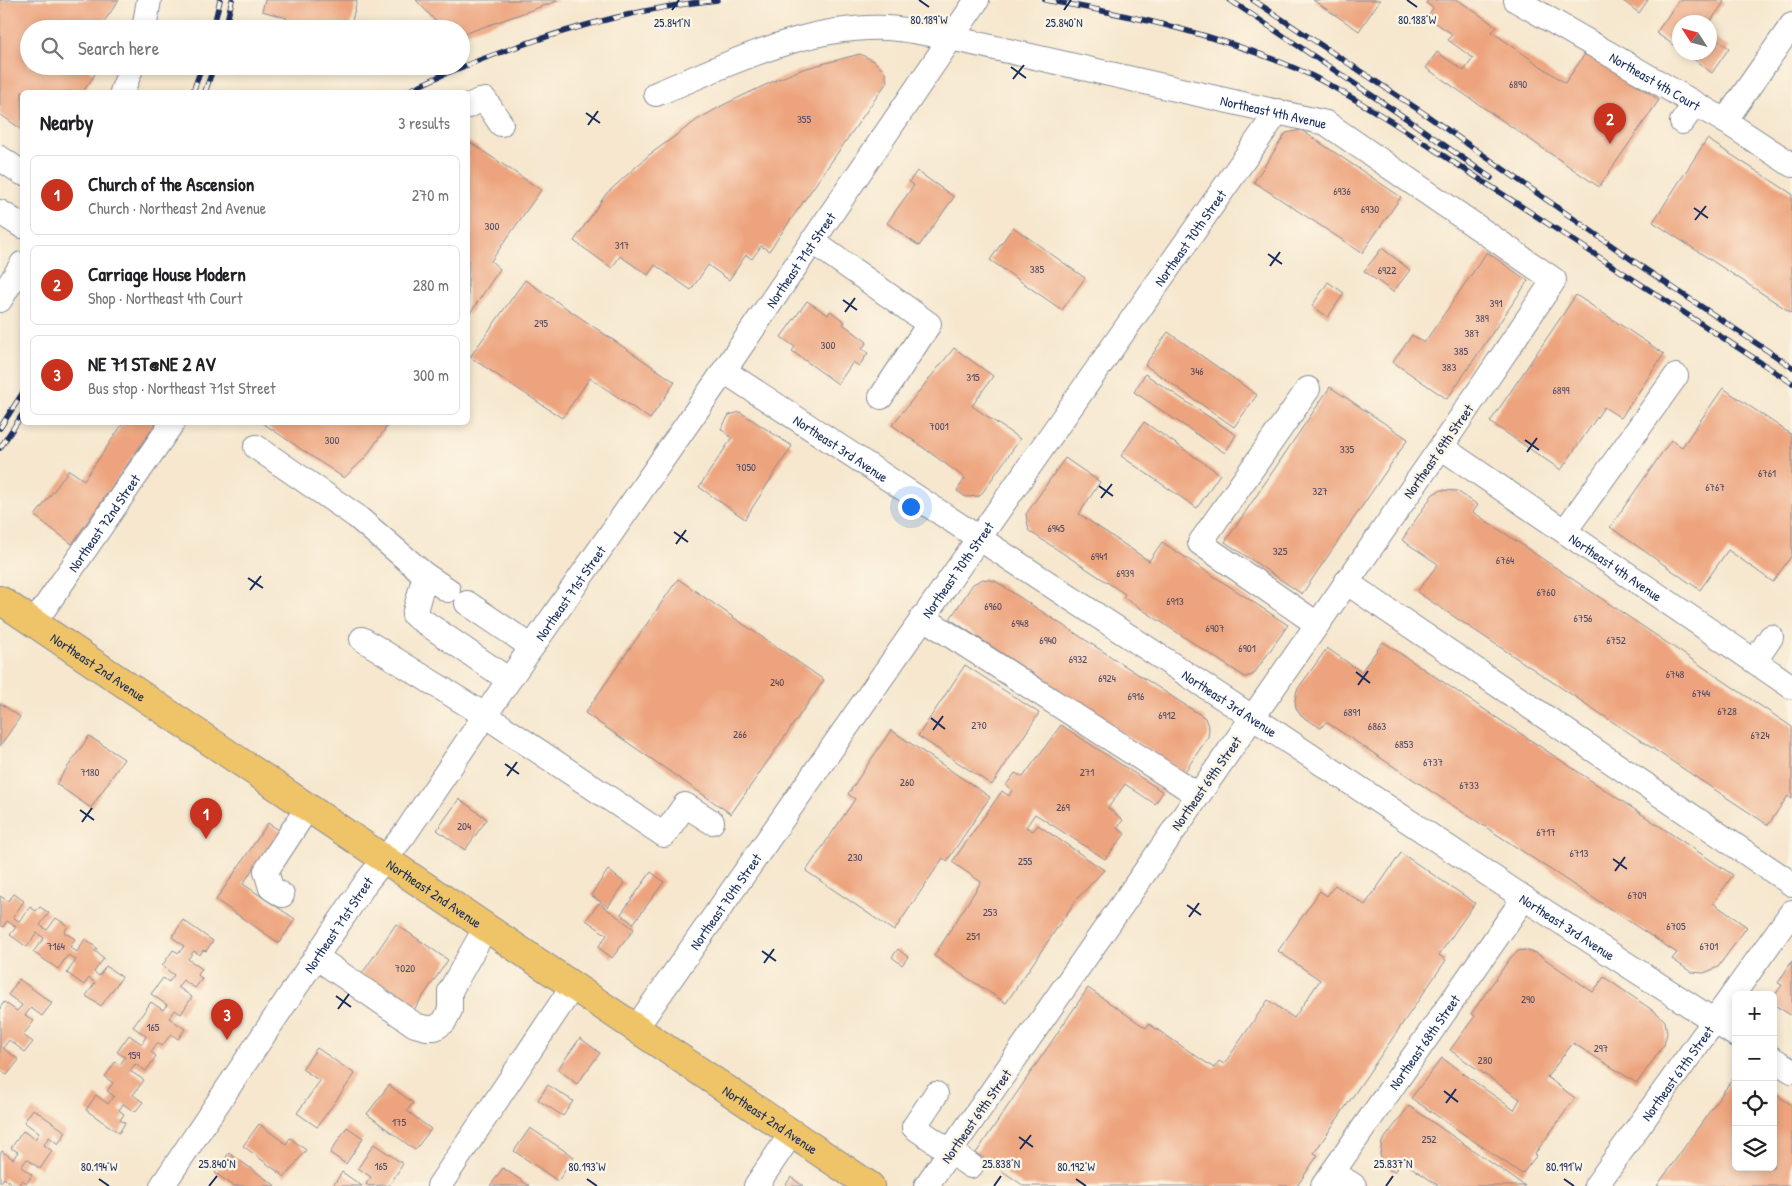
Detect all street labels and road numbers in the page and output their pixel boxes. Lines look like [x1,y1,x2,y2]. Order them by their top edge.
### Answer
street label: Northeast 4th Court [1606,47,1704,115]
street label: Northeast 4th Avenue [1219,90,1329,132]
street label: Northeast 70th Street [1149,185,1230,289]
street label: Northeast 71st Street [761,208,839,311]
street label: Northeast 69th Street [1398,400,1478,502]
street label: Northeast 3rd Avenue [790,410,893,486]
street label: Northeast 72nd Street [63,470,144,575]
street label: Northeast 70th Street [917,517,998,621]
street label: Northeast 4th Avenue [1566,528,1666,605]
street label: Northeast 71st Street [530,541,610,644]
street label: Northeast 2nd Avenue [47,628,150,706]
street label: Northeast 3rd Avenue [1179,665,1281,741]
street label: Northeast 69th Street [1166,732,1246,834]
street label: Northeast 70th Street [685,849,765,953]
street label: Northeast 2nd Avenue [383,854,486,932]
street label: Northeast 71st Street [299,872,377,976]
street label: Northeast 3rd Avenue [1516,888,1619,964]
street label: Northeast 68th Street [1384,990,1464,1093]
street label: Northeast 67th Street [1636,1021,1718,1124]
street label: Northeast 69th Street [936,1065,1016,1167]
street label: Northeast 2nd Avenue [719,1080,822,1158]

